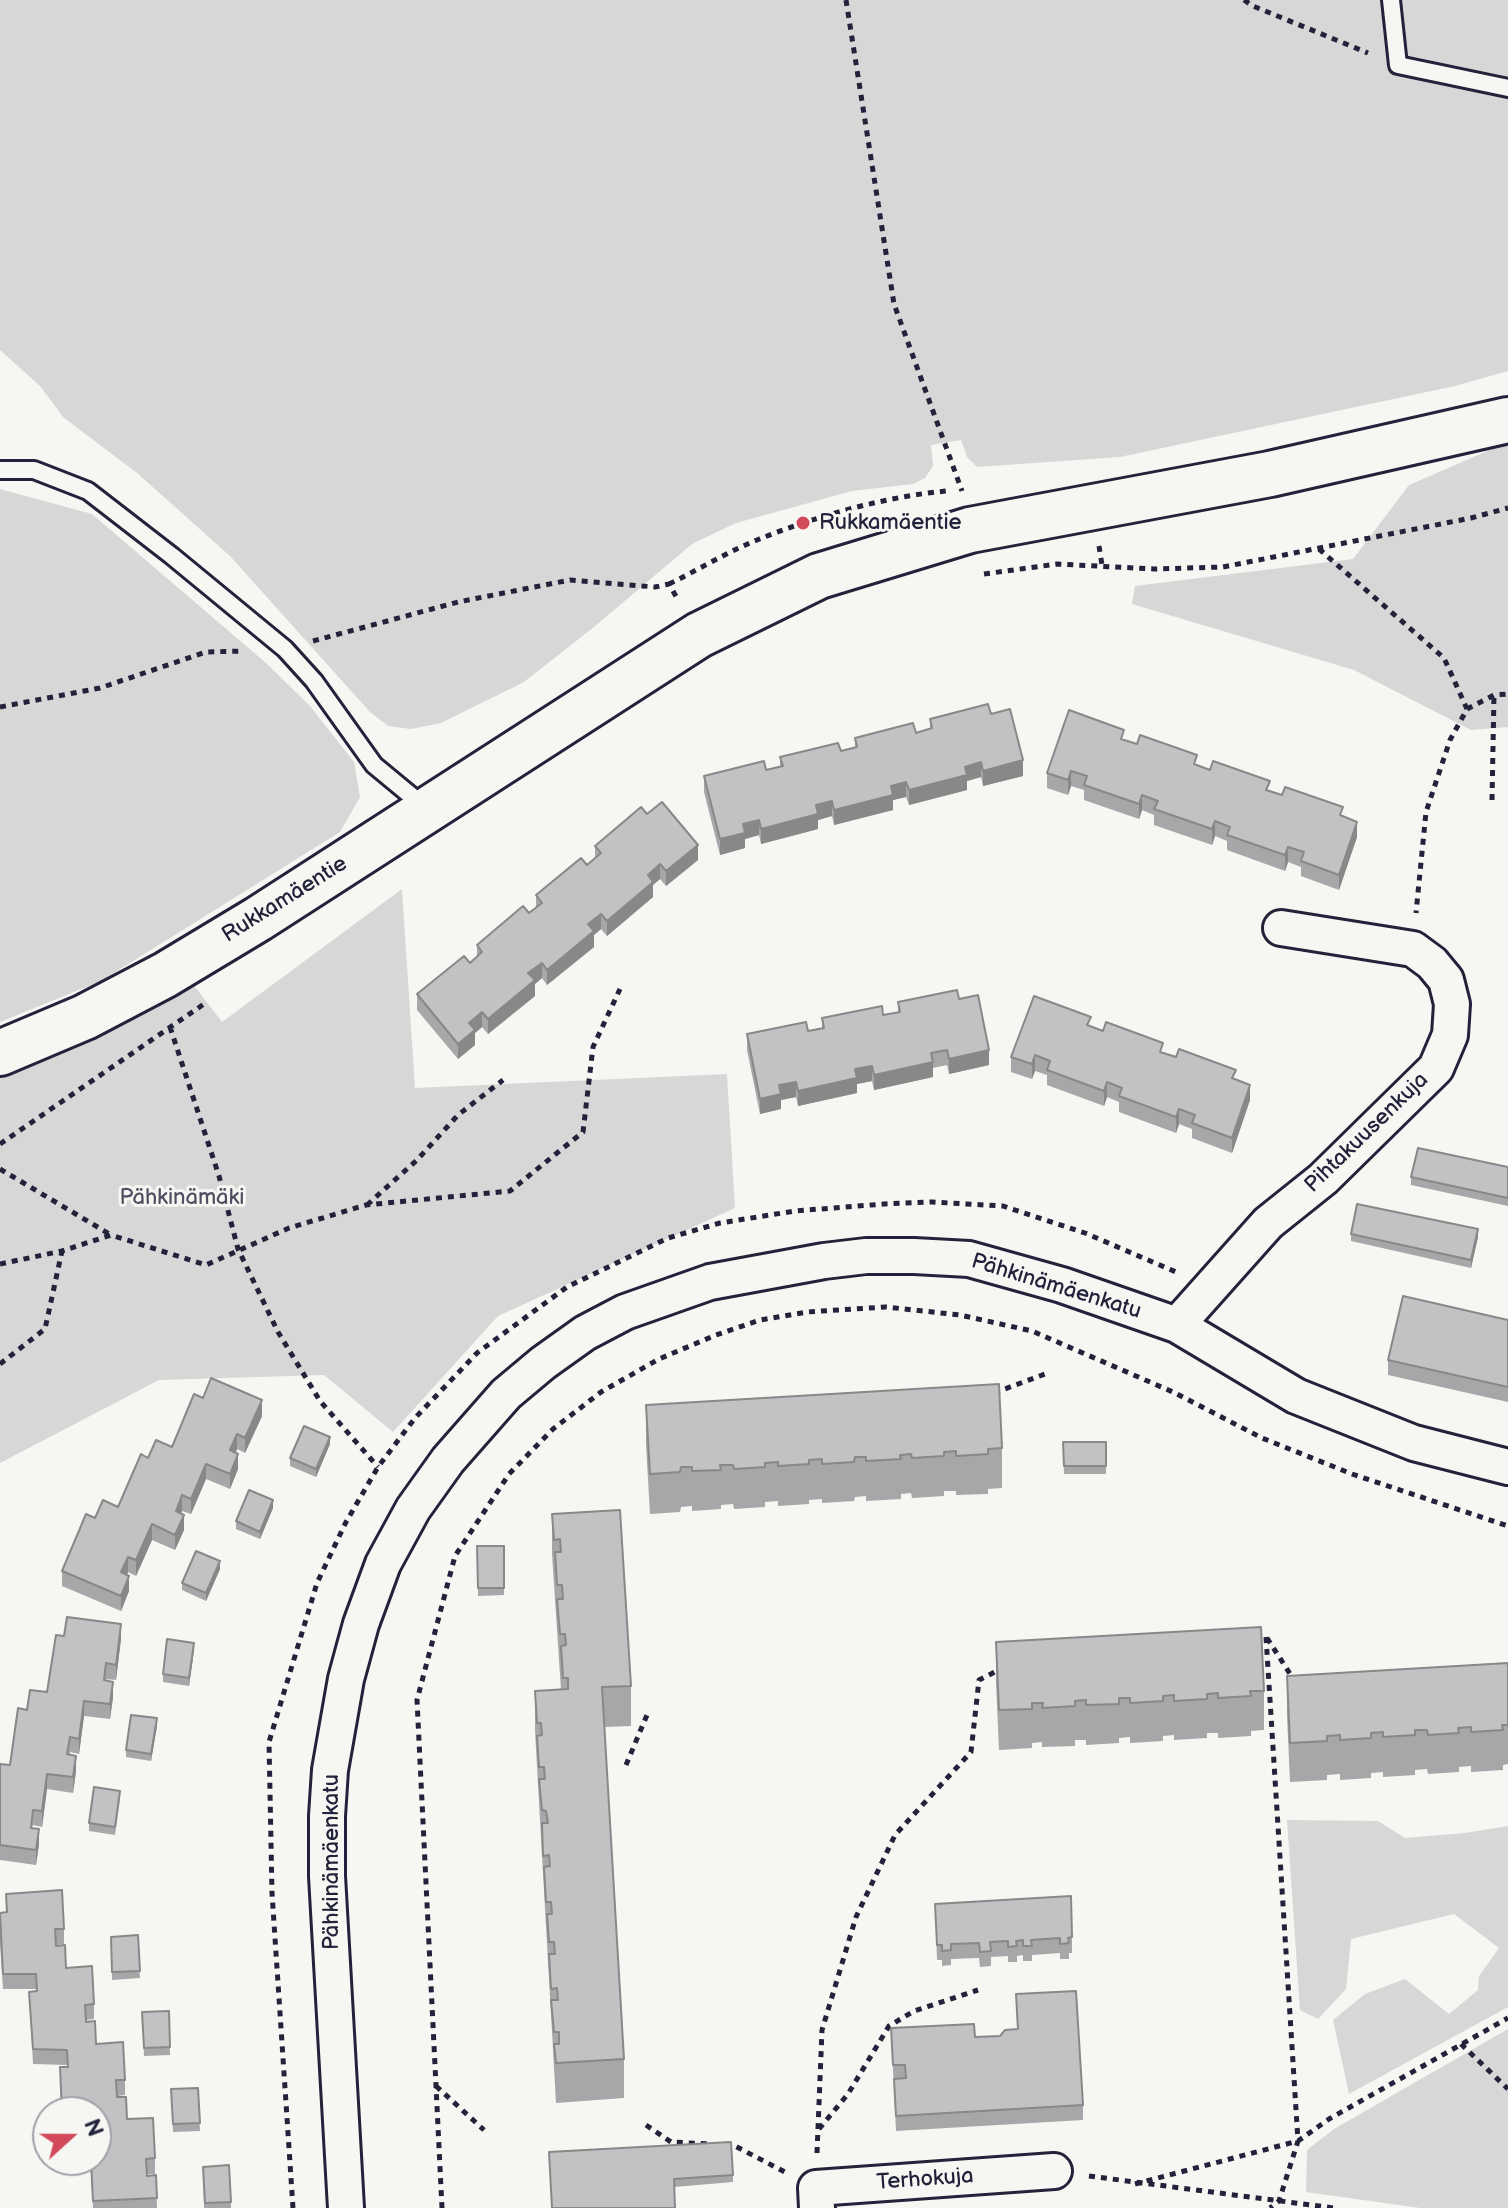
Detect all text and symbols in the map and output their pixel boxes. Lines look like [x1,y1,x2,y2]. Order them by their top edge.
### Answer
place label: Rukkamäentie [819,510,962,536]
marker: Rukkamäentie [794,514,812,532]
street label: Rukkamäentie [218,851,352,949]
street label: Pihtakuusenkuja [1300,1067,1434,1199]
park label: Pähkinämäki [120,1185,244,1211]
street label: Pähkinämäenkatu [968,1249,1144,1325]
street label: Pähkinämäenkatu [319,1774,345,1950]
north arrow [32,2096,112,2176]
text: N [77,2115,109,2140]
street label: Terhokuja [876,2163,974,2197]

